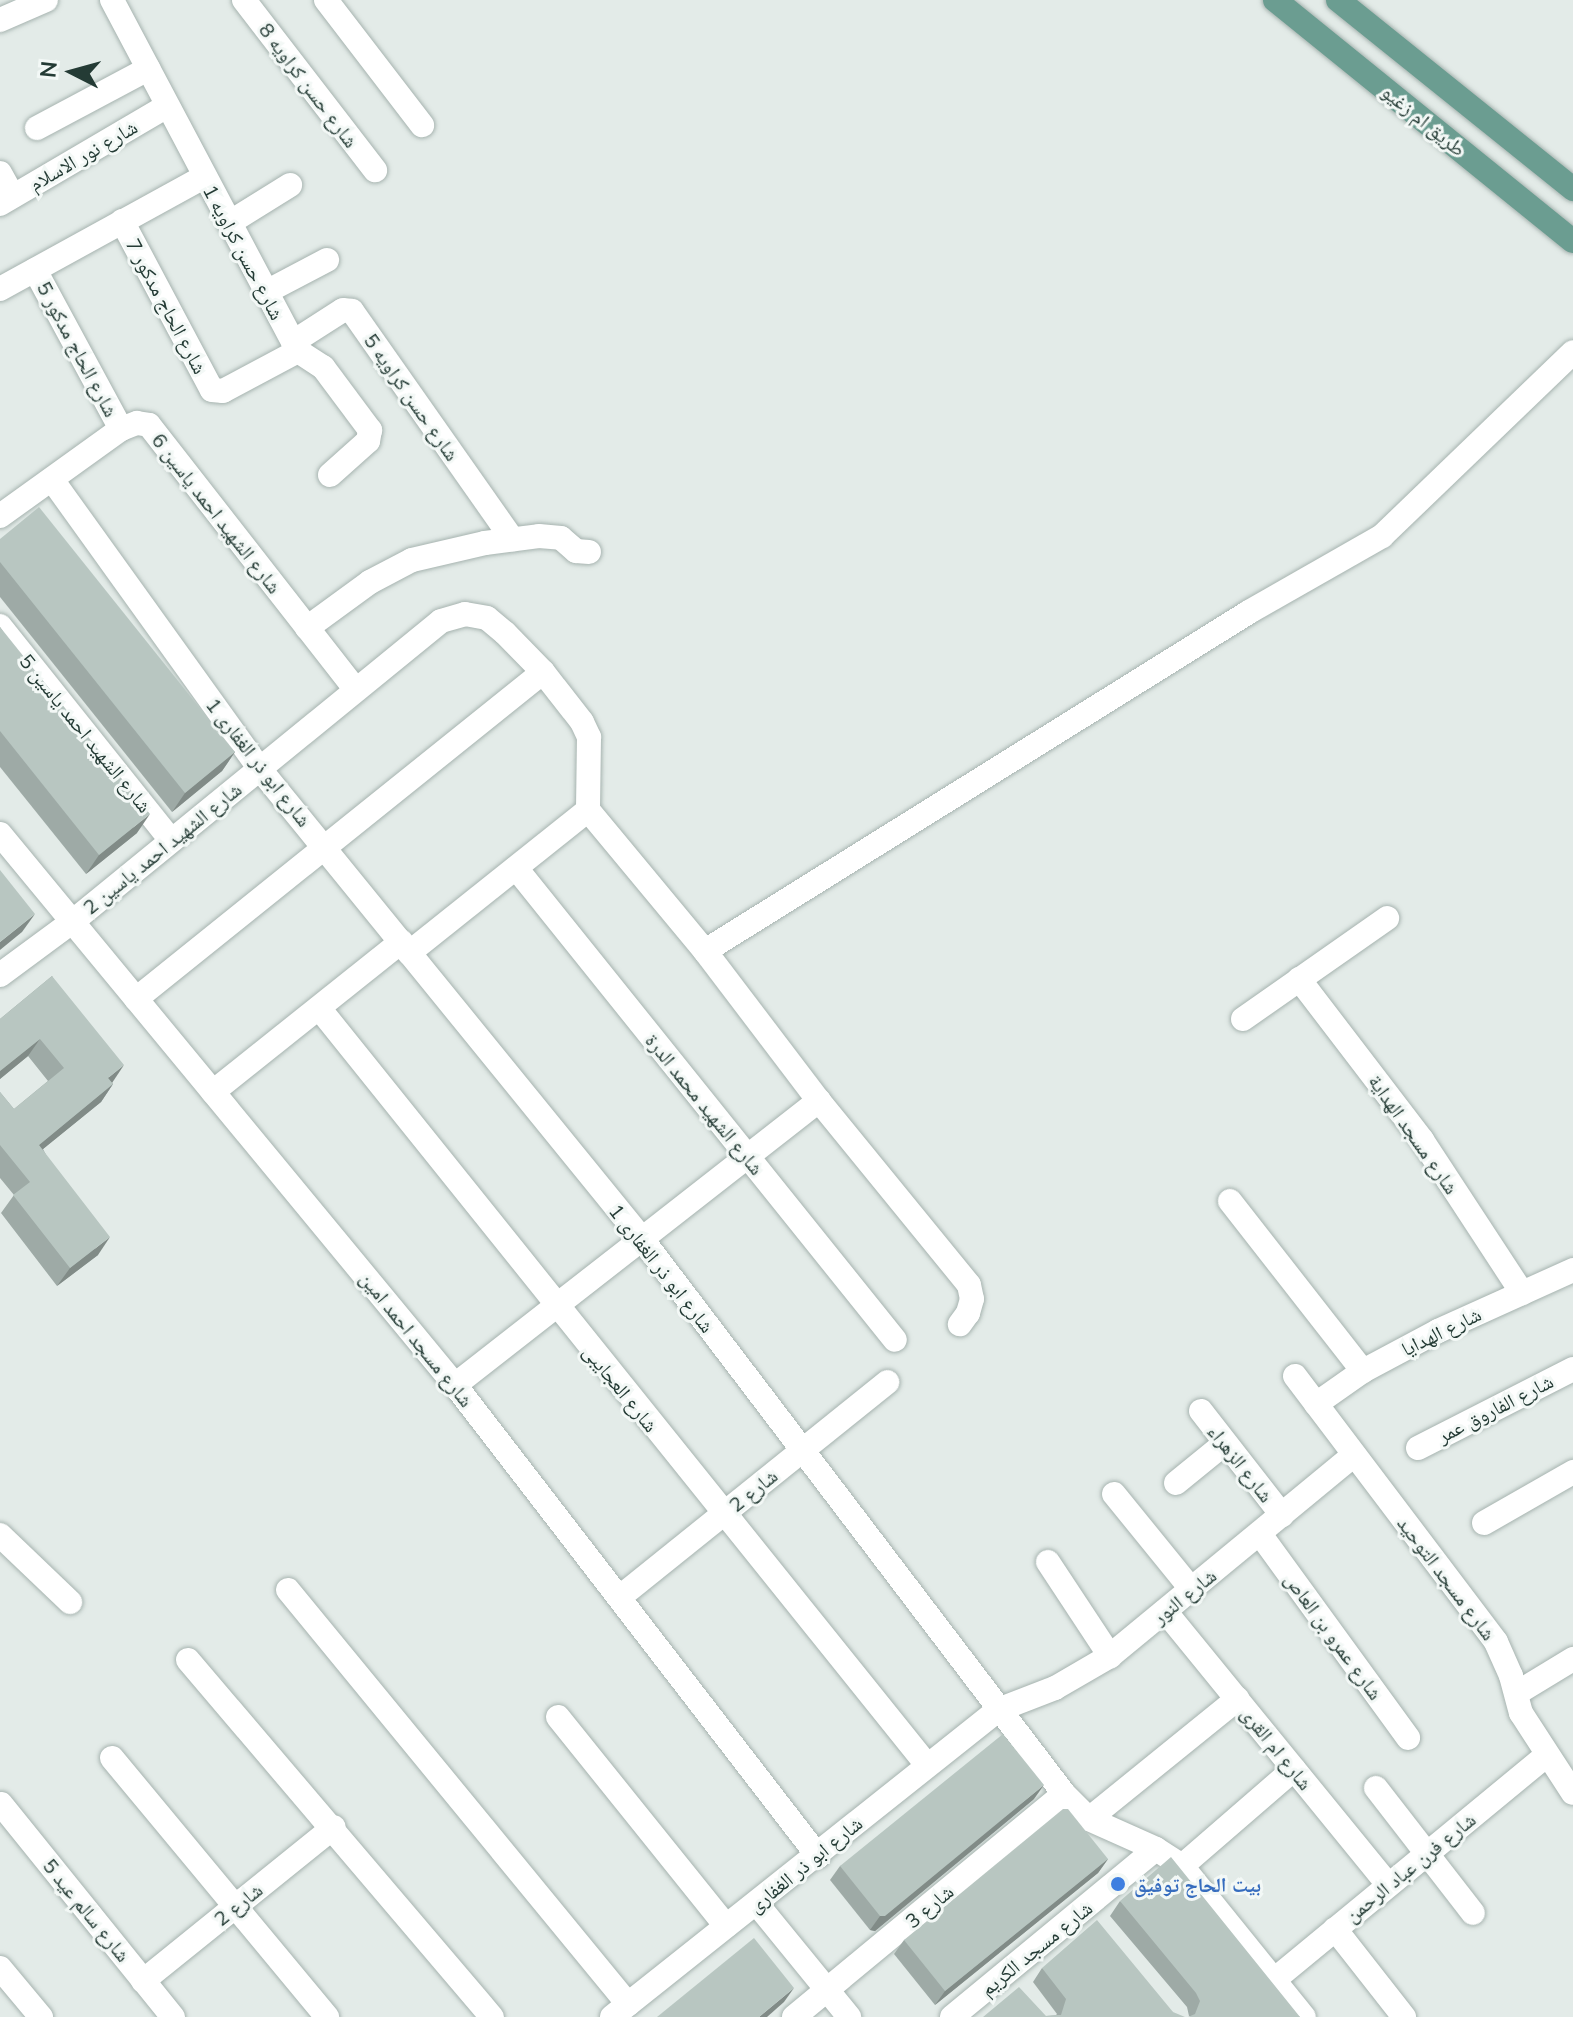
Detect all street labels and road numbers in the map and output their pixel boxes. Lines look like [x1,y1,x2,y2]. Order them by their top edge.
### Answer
street label: شارع حسن كراويه 8 [254,18,364,152]
street label: طريق ام زغيو [1377,79,1471,161]
street label: شارع نور الاسلام [24,114,142,196]
street label: شارع حسن كراويه 1 [198,180,290,324]
street label: شارع الحاج مدكور 7 [121,234,213,378]
street label: شارع الحاج مدكور 5 [32,277,124,421]
street label: شارع حسن كراويه 5 [359,329,465,465]
street label: شارع الشهيد احمد ياسين 6 [147,428,287,598]
street label: شارع الشهيد احمد ياسين 5 [15,649,157,817]
street label: شارع ابو ذر الغفارى 1 [201,693,317,831]
street label: شارع الشهيد احمد ياسين 2 [78,777,246,919]
street label: شارع الشهيد محمد الدرة [641,1029,769,1179]
street label: شارع مسجد الهداية [1364,1070,1464,1198]
street label: شارع ابو ذر الغفارى 1 [604,1199,720,1337]
street label: شارع مسجد احمد امين [355,1267,479,1411]
street label: شارع الهدايا [1397,1301,1485,1361]
street label: شارع العجايبى [579,1340,663,1436]
street label: شارع الفاروق عمر [1433,1369,1557,1447]
street label: شارع الزهراء [1203,1419,1279,1507]
street label: شارع 2 [724,1463,782,1517]
street label: شارع مسجد التوحيد [1393,1511,1501,1645]
street label: شارع النور [1147,1563,1221,1629]
street label: شارع عمرو بن العاص [1280,1568,1388,1704]
street label: شارع ام القرى [1236,1702,1318,1794]
street label: شارع فرن عباد الرحمن [1340,1807,1480,1927]
street label: شارع ابو ذر الغفارى [743,1811,867,1917]
street label: شارع سالم عيد 5 [38,1854,136,1966]
street label: شارع 2 [209,1877,267,1931]
street label: شارع 3 [900,1879,958,1933]
street label: شارع مسجد الكريم [975,1895,1097,2001]

